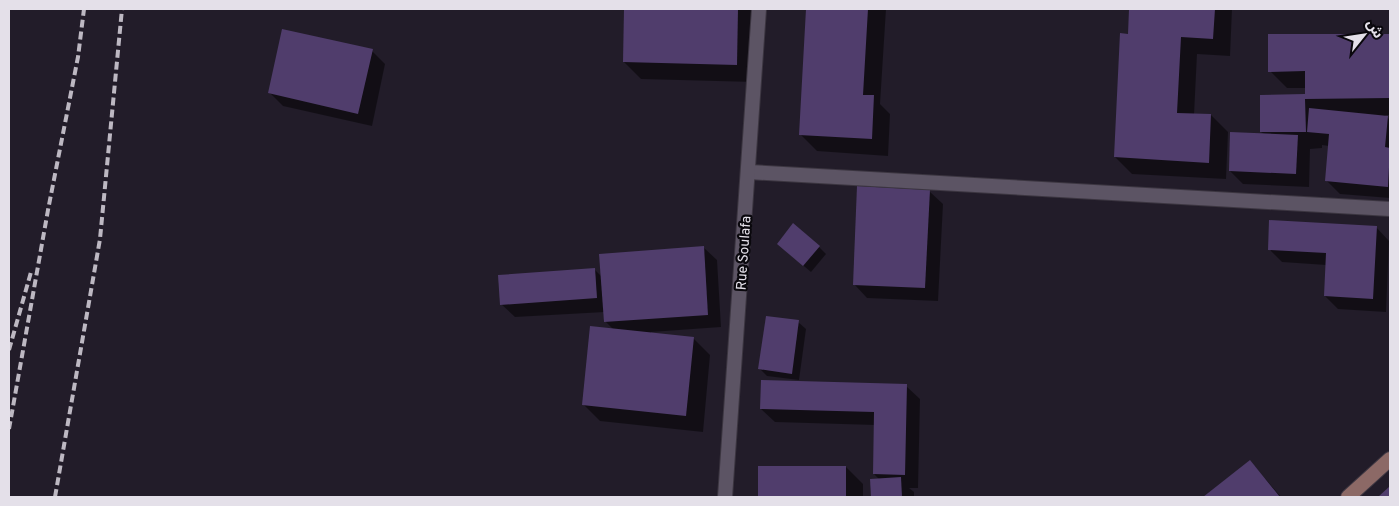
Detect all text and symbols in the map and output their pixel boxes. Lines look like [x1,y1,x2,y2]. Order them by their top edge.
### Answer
north arrow [1339,10,1389,60]
text: ش [1362,17,1386,42]
street label: Rue Soulafa [733,215,756,291]

